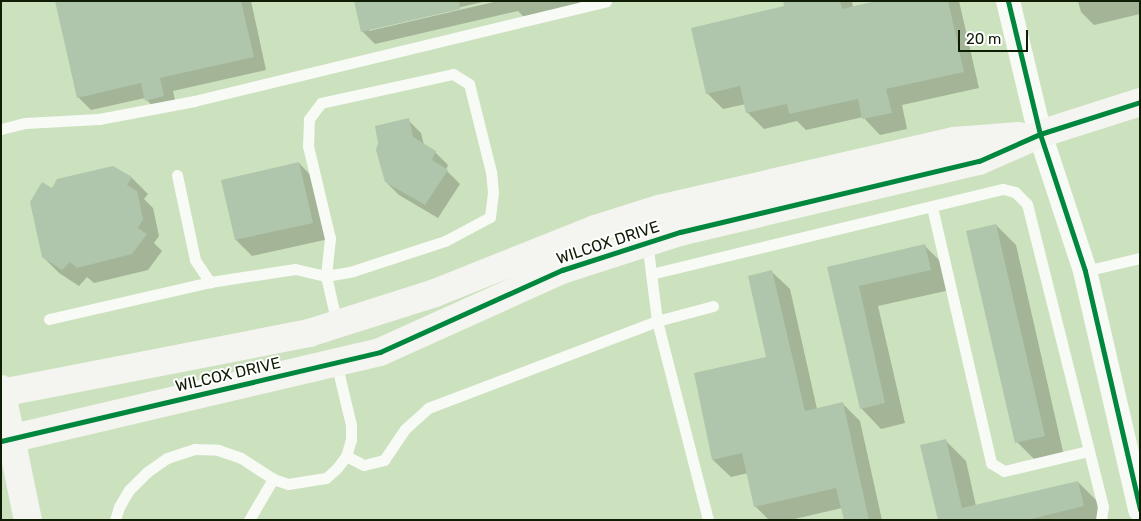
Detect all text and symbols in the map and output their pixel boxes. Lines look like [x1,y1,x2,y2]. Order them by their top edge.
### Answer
scale bar [961,20,1031,52]
text: 20 m [966,30,1001,48]
street label: WILCOX DRIVE [554,217,662,269]
street label: WILCOX DRIVE [174,354,282,396]

